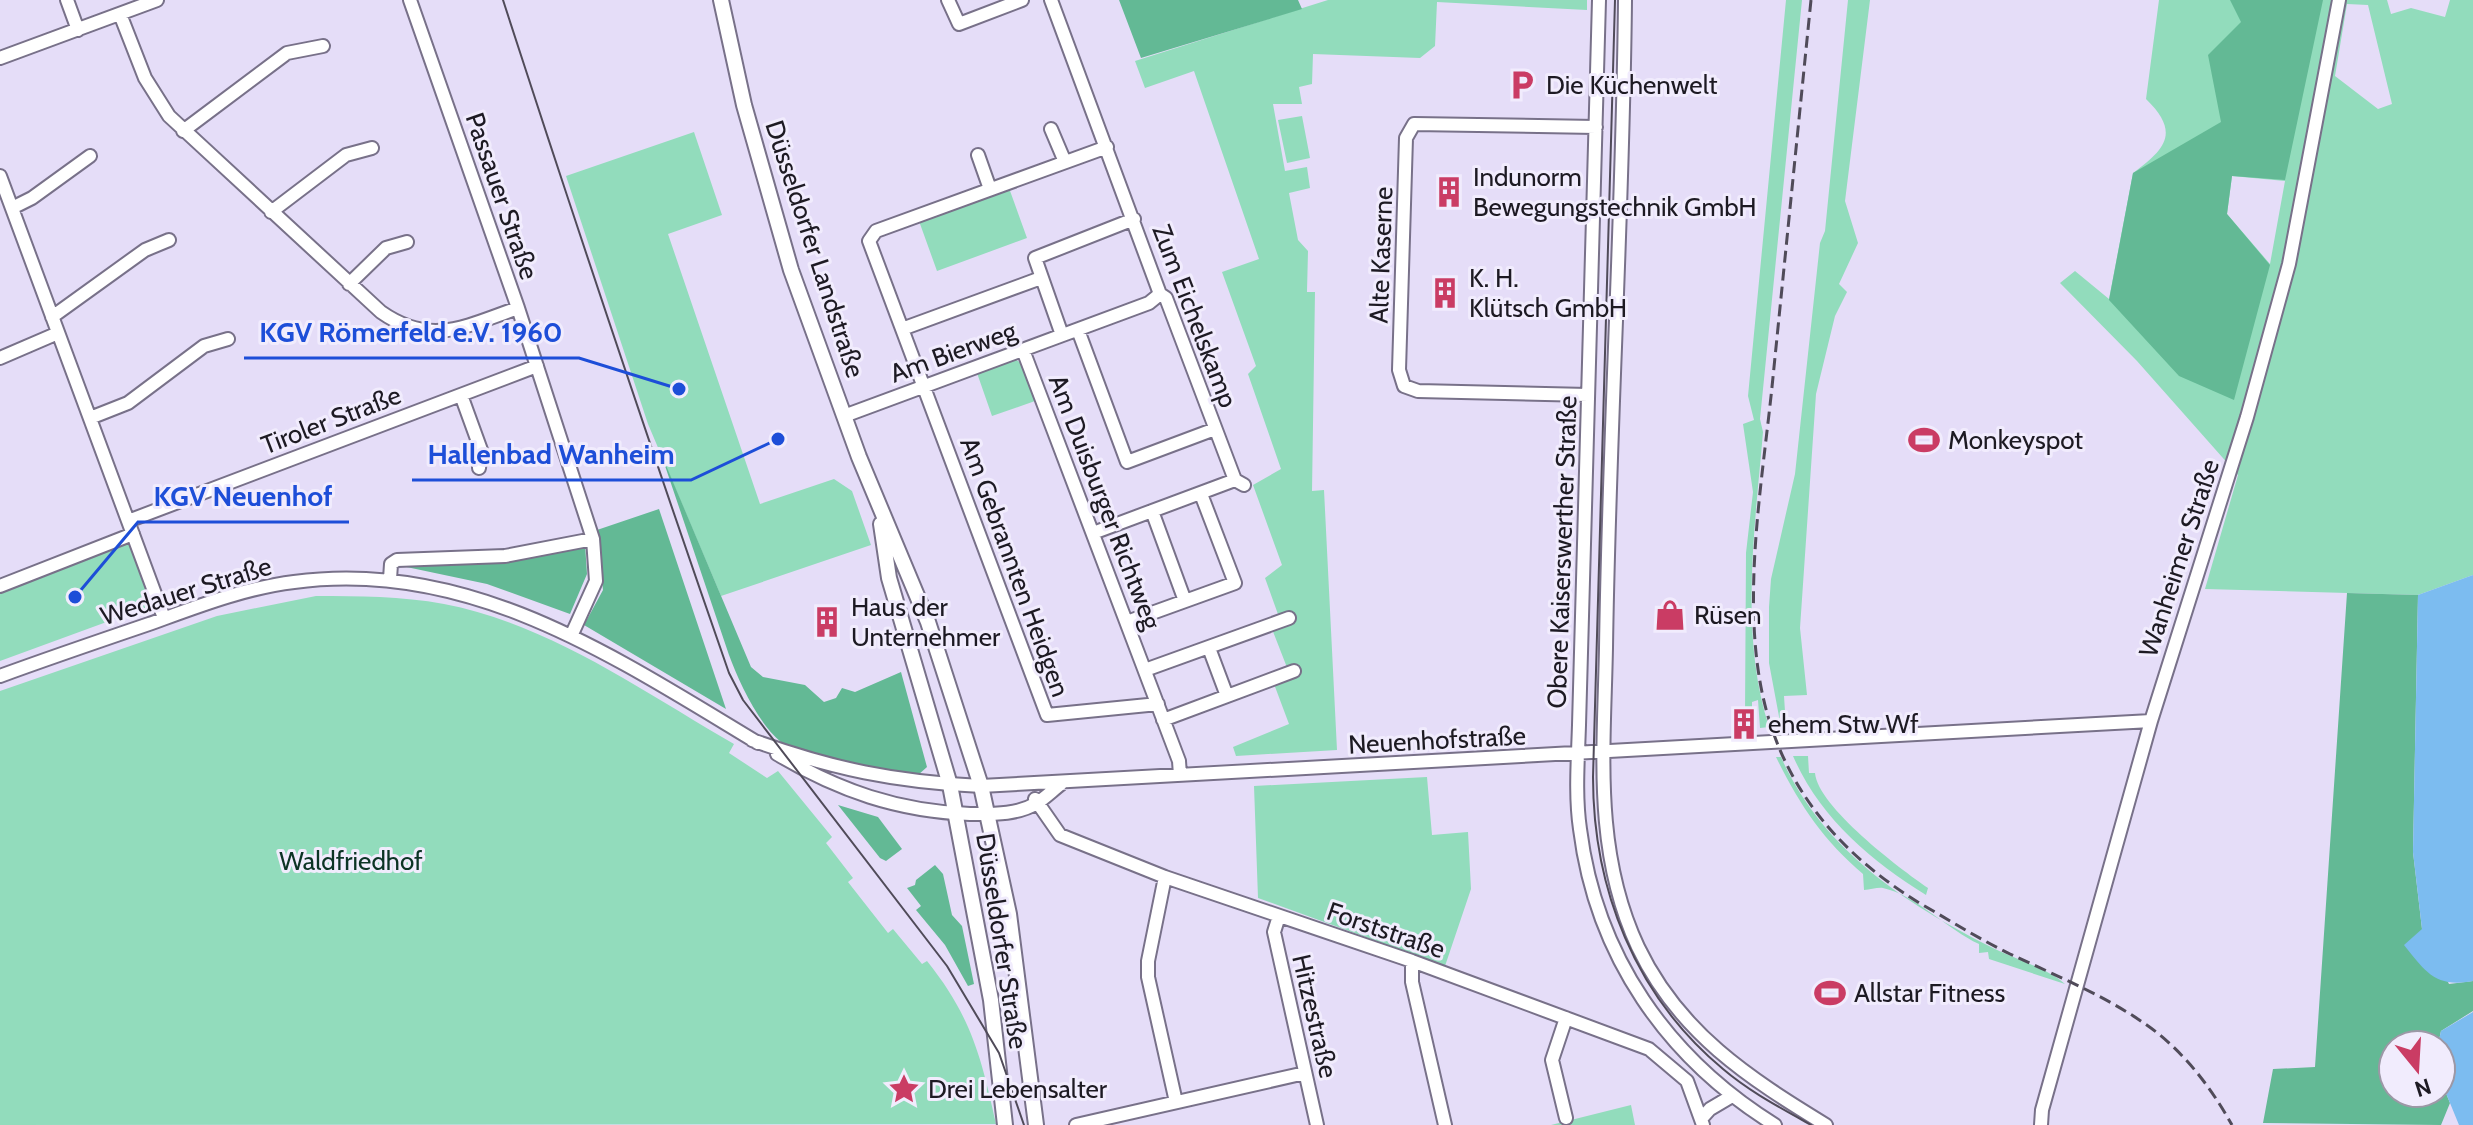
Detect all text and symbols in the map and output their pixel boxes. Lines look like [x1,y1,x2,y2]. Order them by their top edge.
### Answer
parking icon: Die Küchenwelt [1505,68,1539,102]
place label: Die Küchenwelt [1546,69,1718,101]
street label: Passauer Straße [459,108,545,284]
street label: Düsseldorfer Landstraße [758,116,872,382]
place label: Indunorm Bewegungstechnik GmbH [1473,161,1757,223]
building icon: Indunorm Bewegungstechnik GmbH [1432,175,1466,209]
street label: Alte Kaserne [1363,186,1399,324]
street label: Zum Eichelskamp [1145,220,1245,412]
place label: K. H. Klütsch GmbH [1469,262,1627,324]
building icon: K. H. Klütsch GmbH [1428,276,1462,310]
callout: KGV Römerfeld e.V. 1960 [244,306,579,358]
street label: Am Bierweg [885,314,1022,390]
text: KGV Römerfeld e.V. 1960 [259,315,563,349]
street label: Am Duisburger Richtweg [1042,370,1169,635]
street label: Tiroler Straße [257,379,405,461]
street label: Obere Kaiserswerther Straße [1541,395,1583,709]
sports icon: Monkeyspot [1907,423,1941,457]
place label: Monkeyspot [1948,424,2083,456]
callout: Hallenbad Wanheim [412,428,691,480]
street label: Am Gebrannten Heidgen [953,433,1077,701]
text: Hallenbad Wanheim [427,437,675,471]
street label: Wanheimer Straße [2132,455,2226,661]
callout: KGV Neuenhof [138,470,349,522]
text: KGV Neuenhof [154,479,333,513]
street label: Wedauer Straße [97,550,275,632]
place label: Haus der Unternehmer [851,591,1001,653]
shop icon: Rüsen [1653,598,1687,632]
place label: Rüsen [1694,599,1762,631]
building icon: Haus der Unternehmer [810,605,844,639]
building icon: ehem Stw Wf [1727,707,1761,741]
place label: ehem Stw Wf [1768,708,1919,740]
street label: Neuenhofstraße [1347,719,1527,761]
street label: Düsseldorfer Straße [969,831,1035,1051]
park label: Waldfriedhof [279,845,423,877]
street label: Forststraße [1323,895,1449,965]
street label: Hitzestraße [1285,951,1345,1081]
sports icon: Allstar Fitness [1813,976,1847,1010]
place label: Allstar Fitness [1854,977,2005,1009]
north arrow [2377,1029,2457,1109]
place icon: Drei Lebensalter [887,1072,921,1106]
text: N [2411,1072,2435,1103]
place label: Drei Lebensalter [928,1073,1108,1105]

